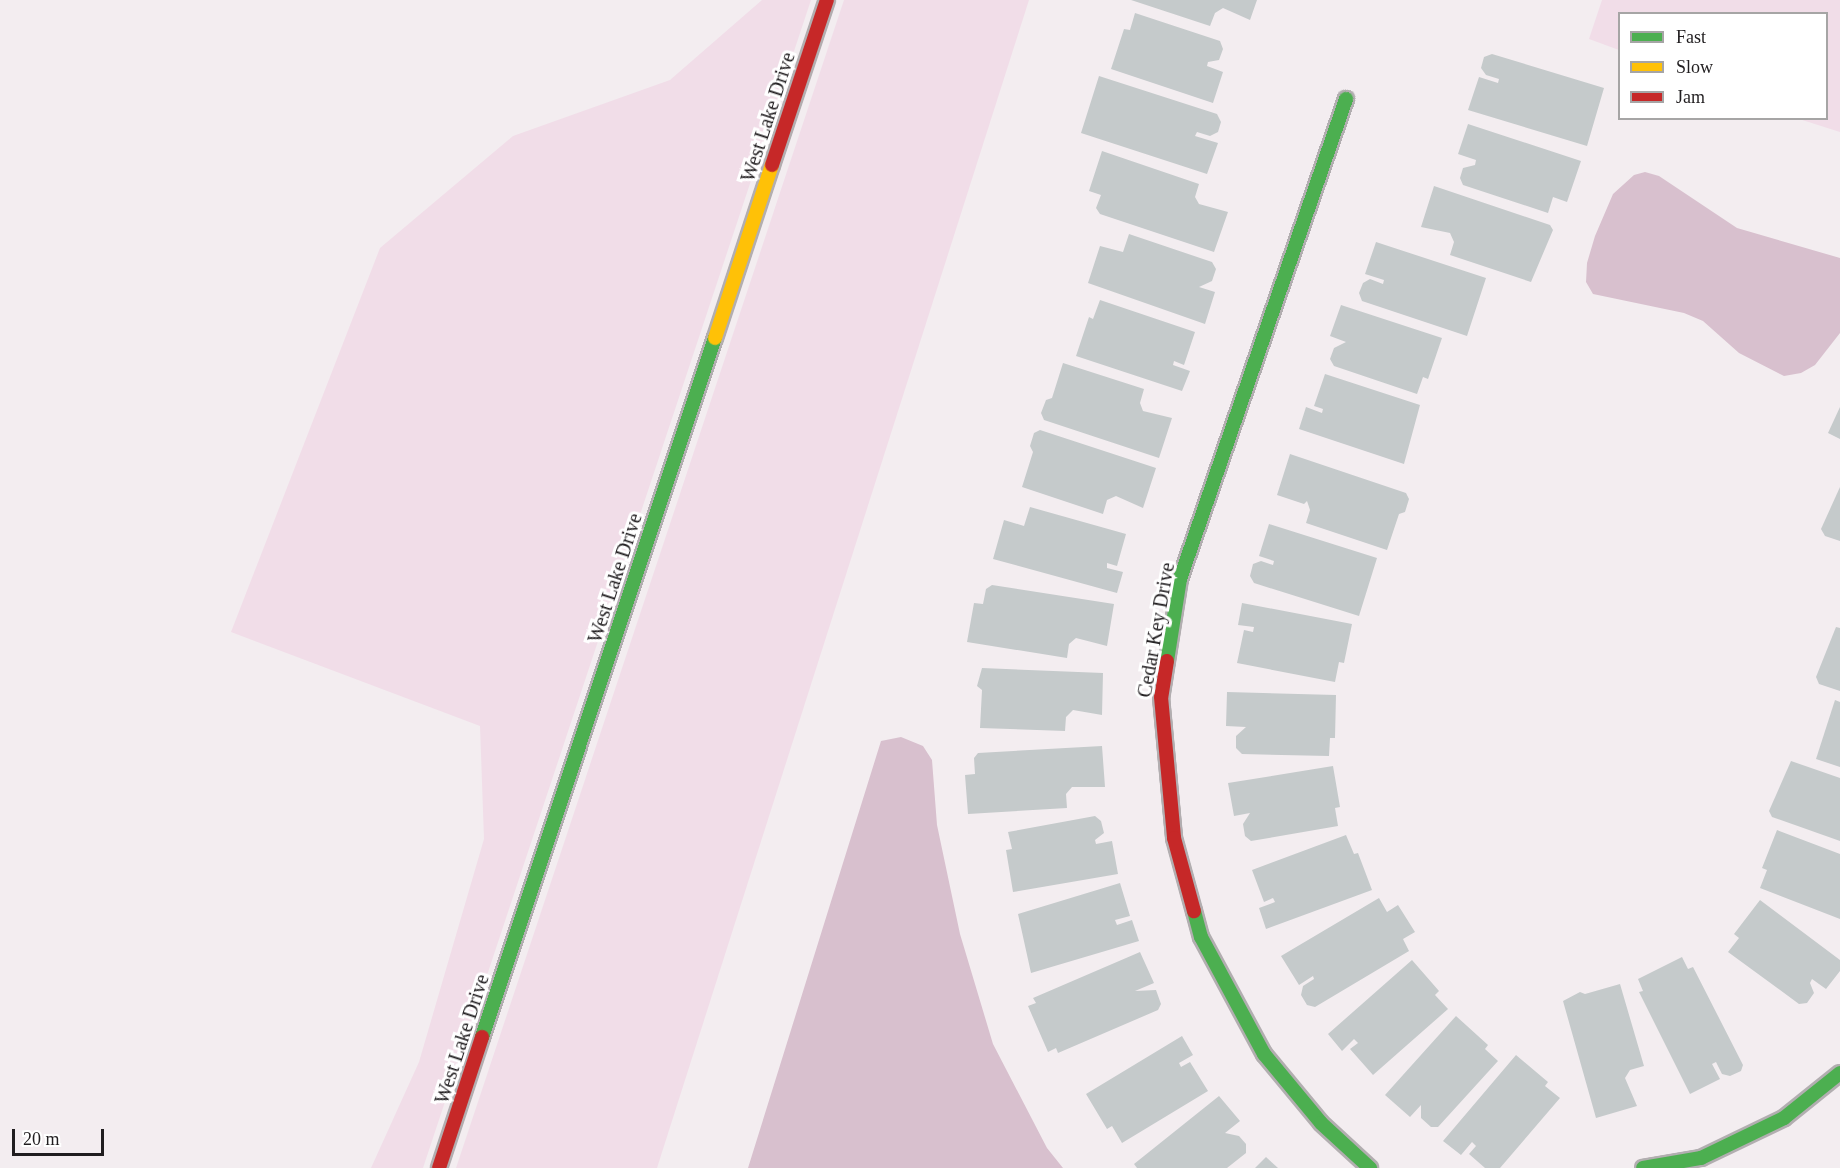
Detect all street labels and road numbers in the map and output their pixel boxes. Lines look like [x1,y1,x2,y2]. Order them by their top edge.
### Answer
street label: West Lake Drive [736,49,800,185]
street label: West Lake Drive [583,510,647,646]
street label: Cedar Key Drive [1132,561,1180,699]
street label: West Lake Drive [430,971,494,1107]

